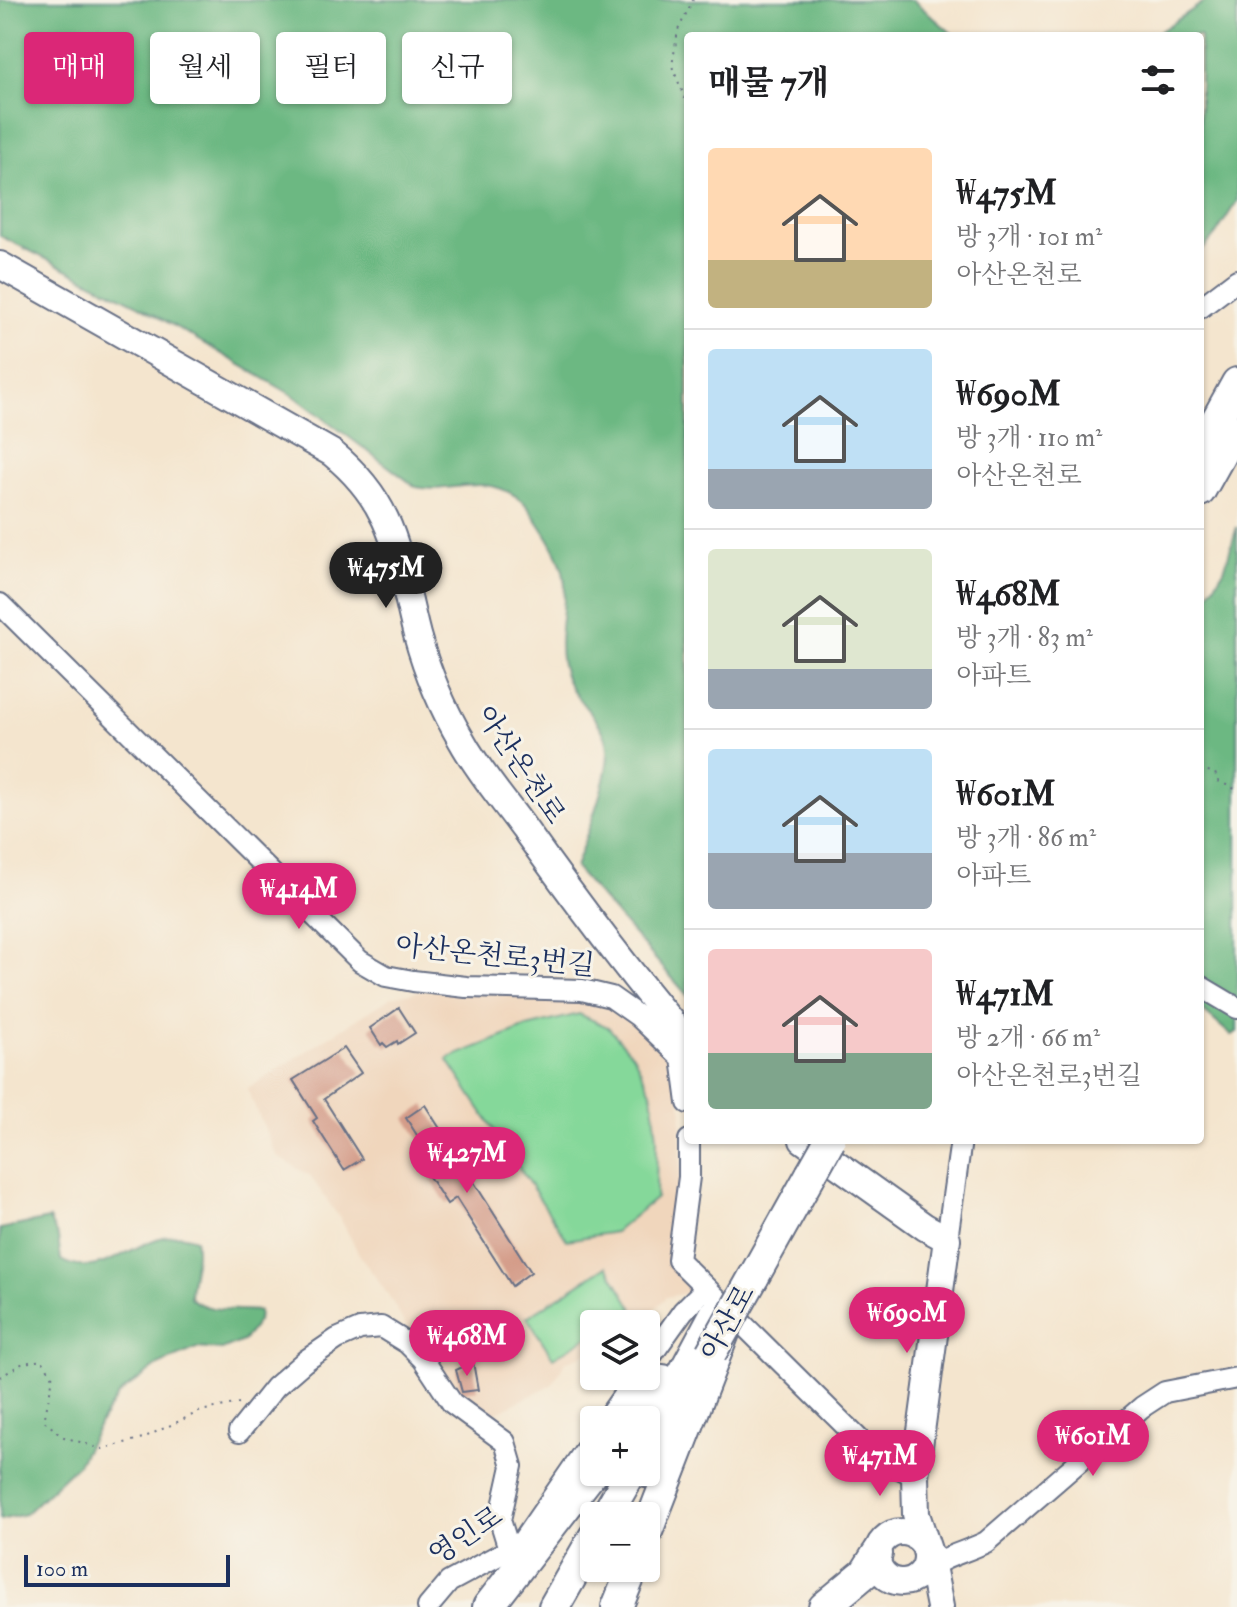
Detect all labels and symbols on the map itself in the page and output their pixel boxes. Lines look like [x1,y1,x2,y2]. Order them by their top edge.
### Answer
pin: ₩475M [330,542,442,610]
street label: 아산온천로 [468,699,572,831]
pin: ₩414M [243,863,355,931]
street label: 아산온천로3번길 [394,928,596,984]
pin: ₩427M [411,1127,523,1195]
street label: 아산로 [693,1279,763,1367]
pin: ₩690M [851,1287,963,1355]
pin: ₩468M [411,1310,523,1378]
pin: ₩601M [1037,1410,1149,1478]
pin: ₩471M [824,1430,936,1498]
street label: 영인로 [423,1499,509,1573]
scale bar [24,1551,230,1587]

